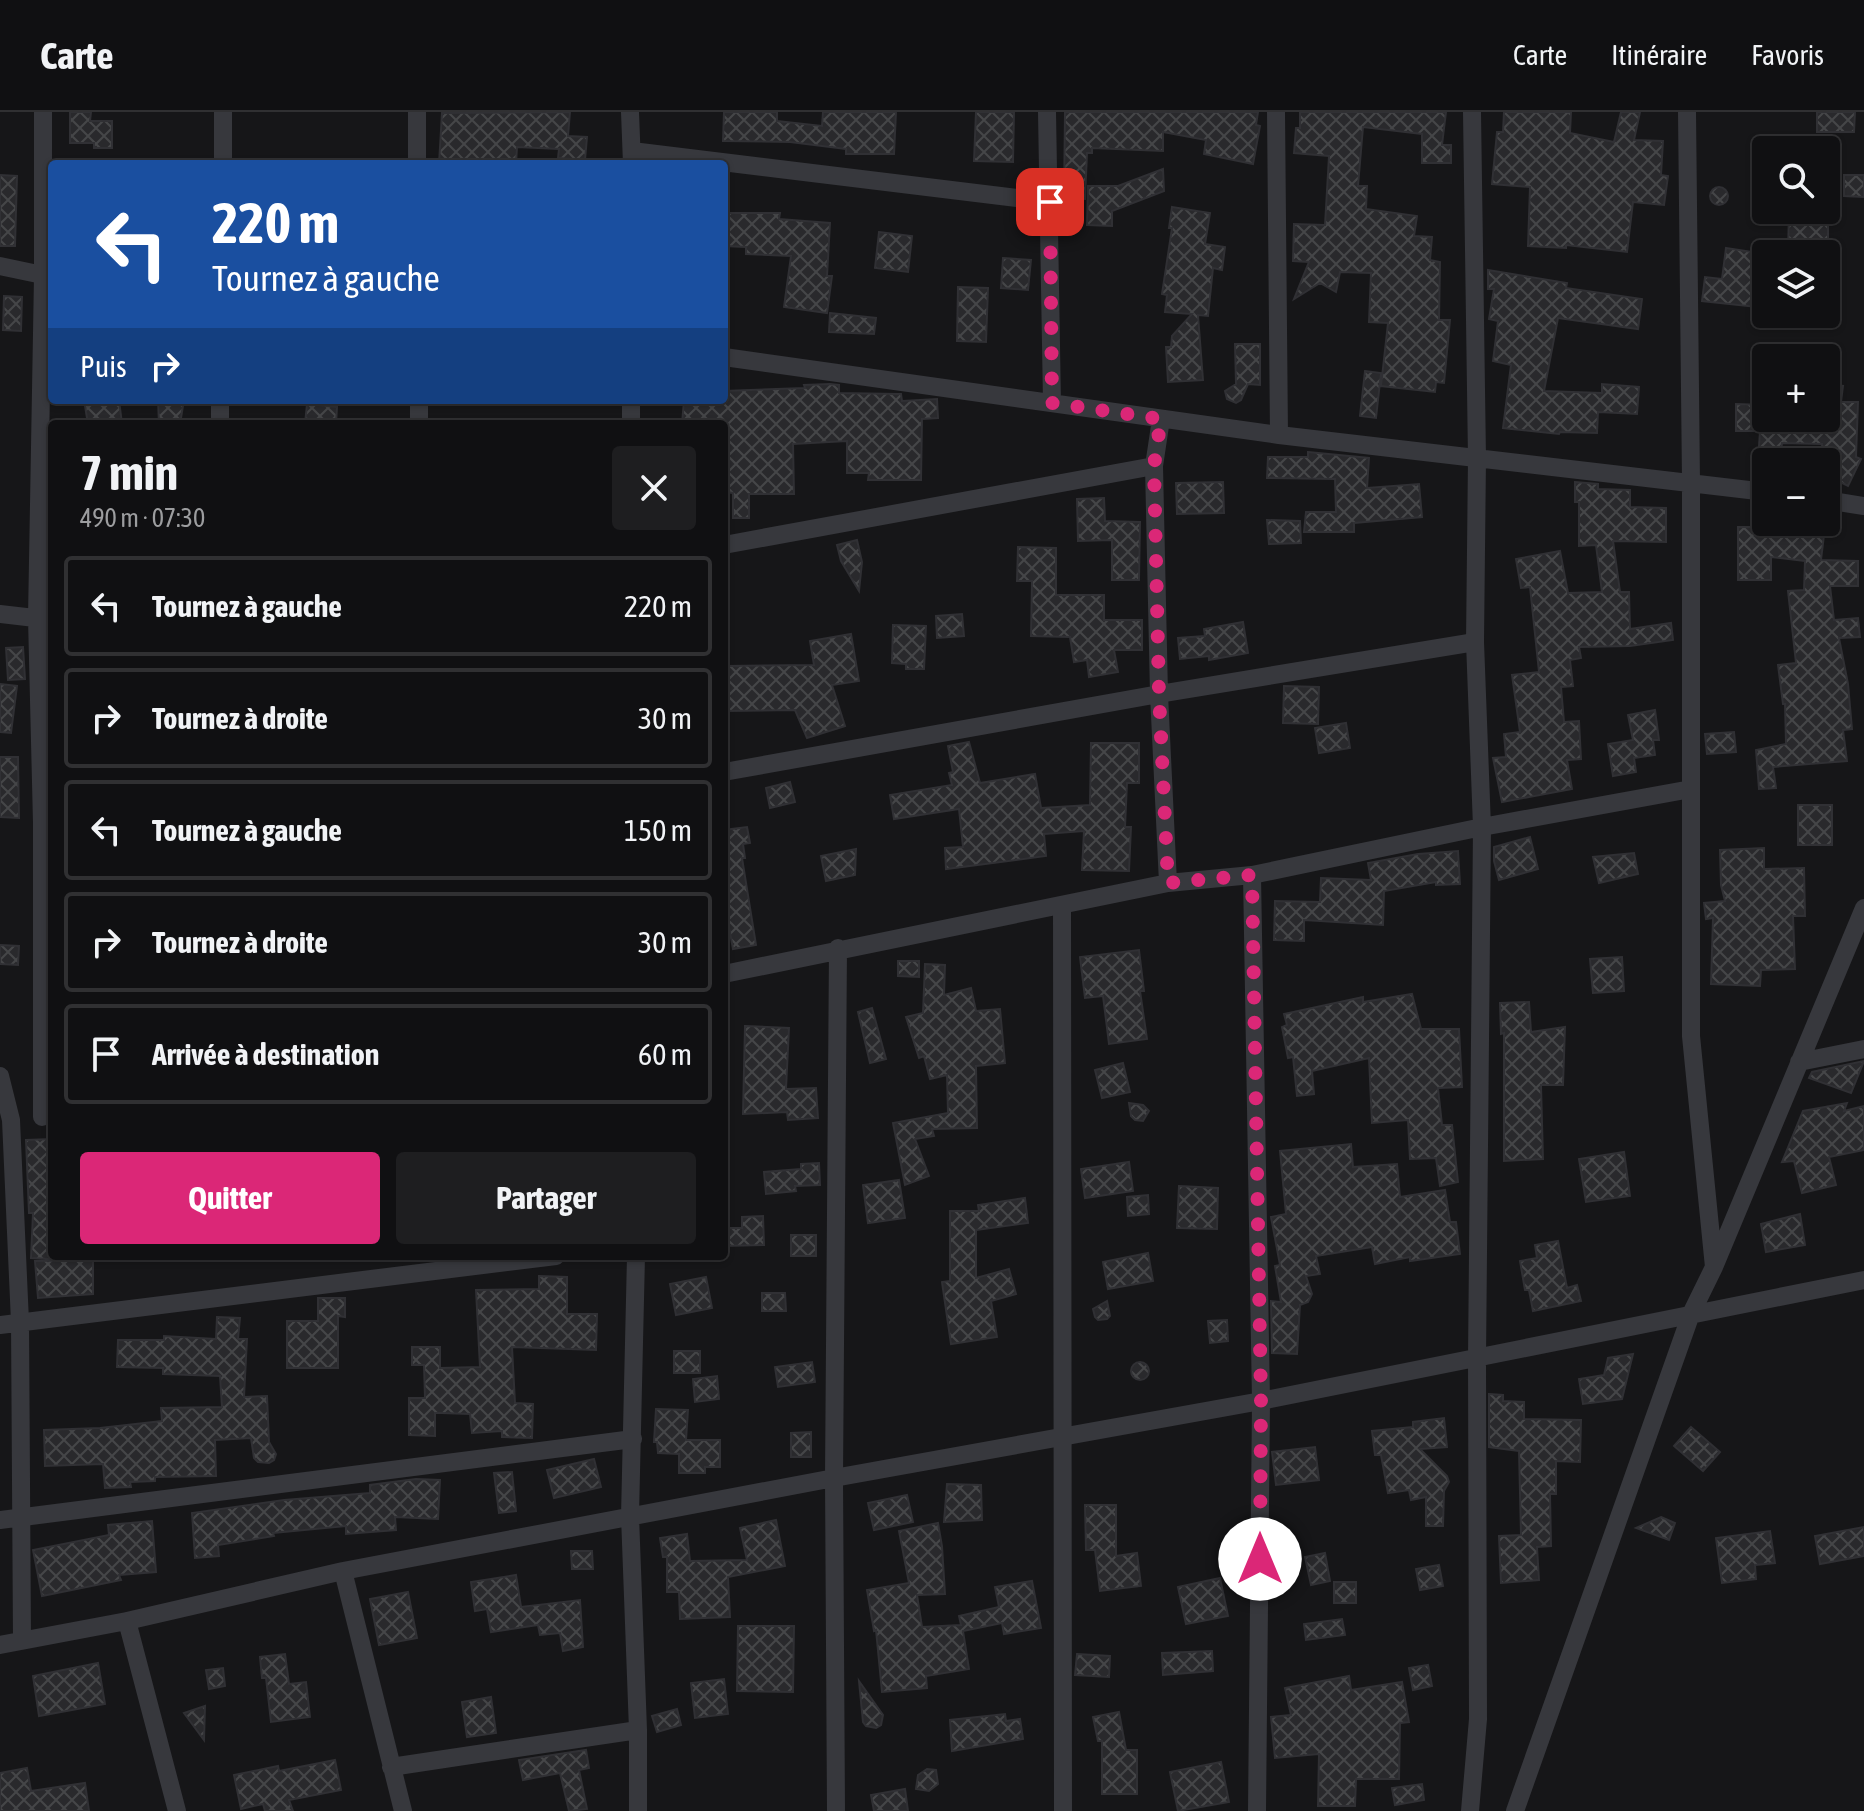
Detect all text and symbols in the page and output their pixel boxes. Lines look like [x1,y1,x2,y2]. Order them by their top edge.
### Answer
text: Carte [40,34,113,77]
text: Carte [1513,39,1567,71]
text: Itinéraire [1611,39,1707,71]
text: Favoris [1751,39,1824,71]
map controls [1752,136,1840,536]
button: search [1752,136,1840,224]
pin [1016,168,1084,236]
icon: arrive [1028,180,1072,224]
text: 220 m [212,191,339,255]
icon: left [80,192,184,296]
button: layers [1752,240,1840,328]
text: Tournez à gauche [212,257,440,299]
icon: right [143,344,187,388]
button: + [1752,344,1840,432]
text: Puis [80,349,127,383]
text: 7 min [80,445,178,500]
button: close [612,446,696,530]
button: − [1752,448,1840,536]
text: 490 m · 07:30 [80,503,205,533]
icon: left [84,584,128,628]
text: Tournez à gauche [152,589,342,623]
text: 220 m [624,589,692,623]
icon: right [84,696,128,740]
text: Tournez à droite [152,701,328,735]
text: 30 m [638,701,692,735]
icon: left [84,808,128,852]
text: Tournez à gauche [152,813,342,847]
text: 150 m [624,813,692,847]
icon: right [84,920,128,964]
text: Tournez à droite [152,925,328,959]
text: 30 m [638,925,692,959]
icon: arrive [84,1032,128,1076]
text: Arrivée à destination [152,1037,379,1071]
text: 60 m [638,1037,692,1071]
button: Quitter [80,1152,380,1244]
button: Partager [396,1152,696,1244]
position arrow [1218,1517,1302,1601]

